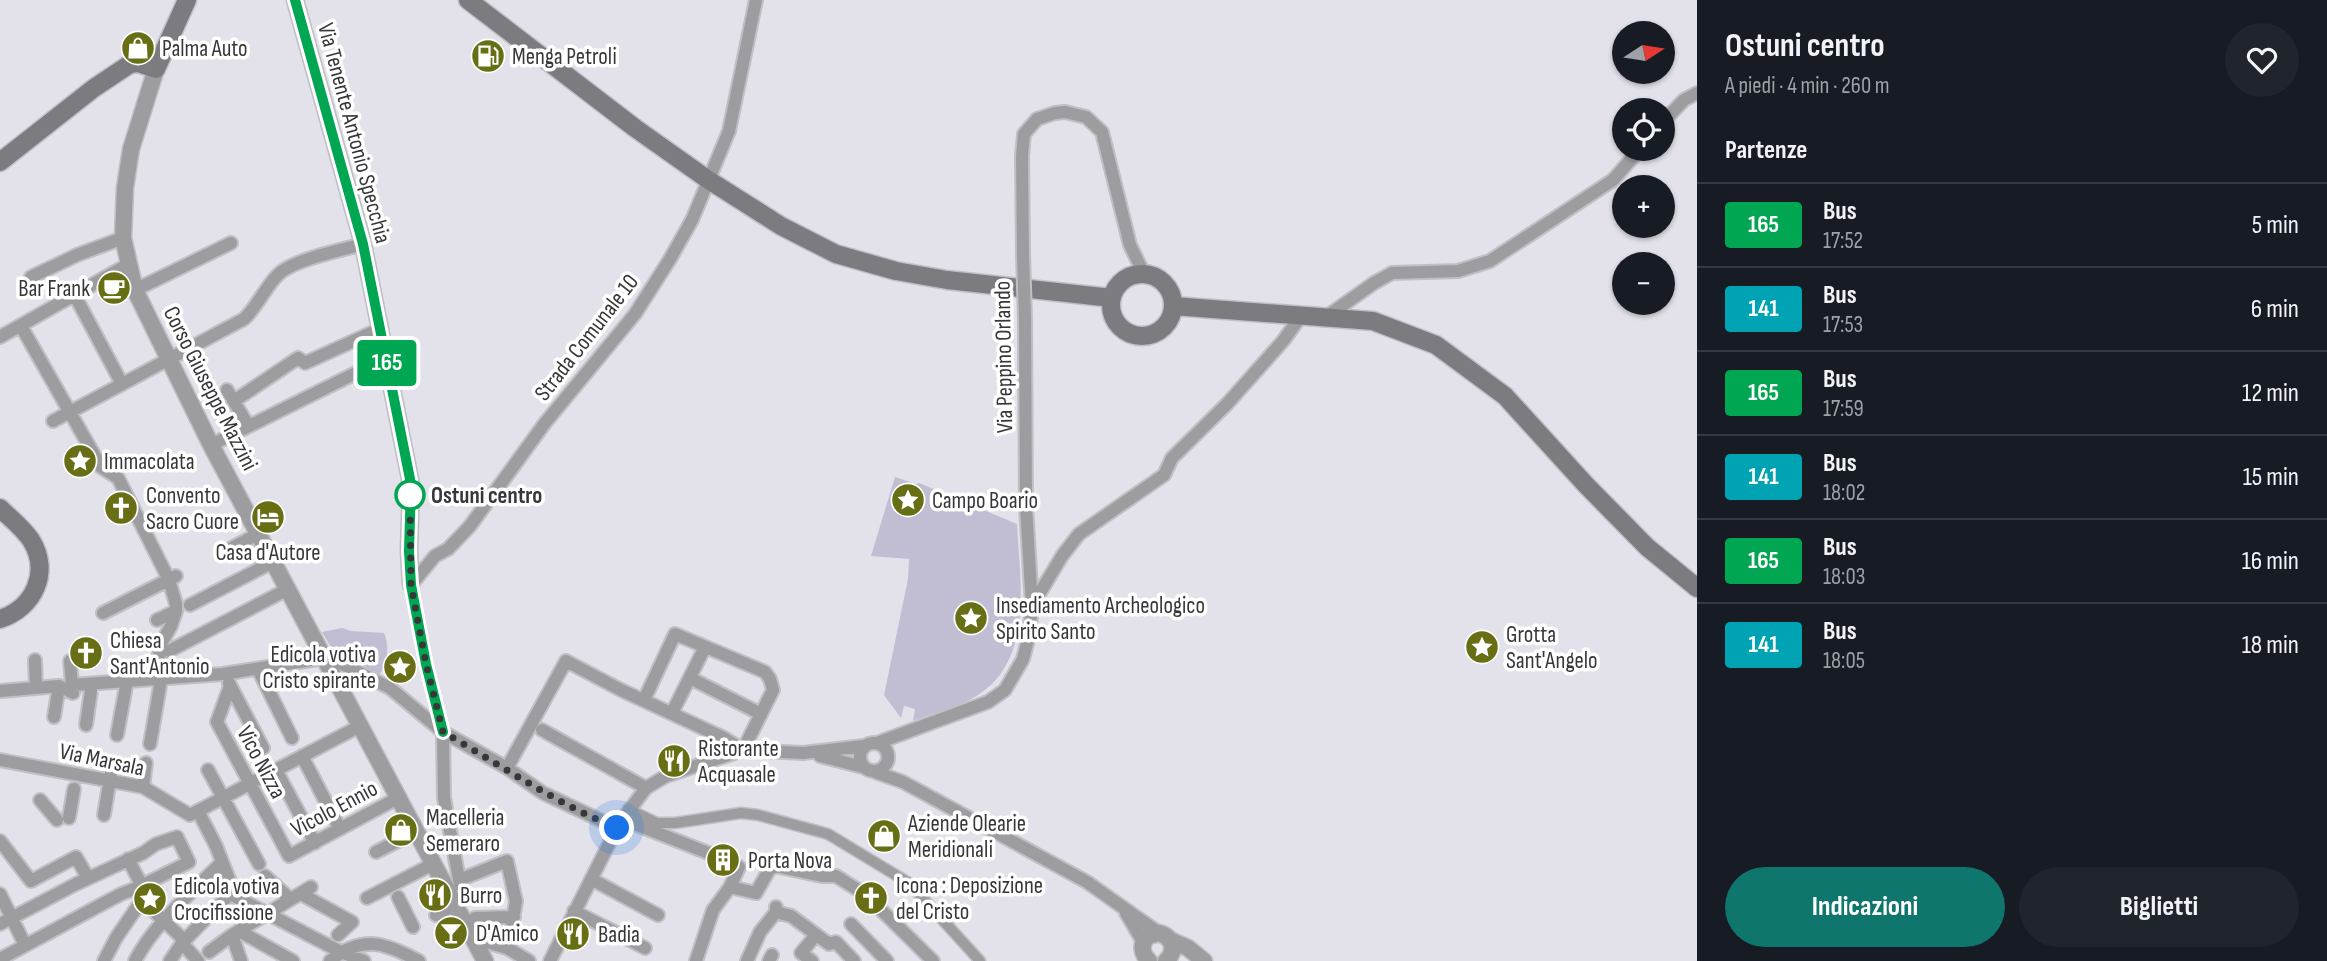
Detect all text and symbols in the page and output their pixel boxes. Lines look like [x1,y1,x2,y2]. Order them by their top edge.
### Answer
street label: Via Tenente Antonio Specchia [311,20,397,246]
north arrow [1612,21,1675,84]
map controls [1612,21,1675,315]
button: heart [2225,23,2299,97]
text: Ostuni centro [1725,26,1885,66]
shop icon: Palma Auto [119,29,157,67]
place label: Palma Auto [162,35,248,63]
fuel station icon: Menga Petroli [469,37,507,75]
place label: Menga Petroli [512,43,617,71]
text: A piedi · 4 min · 260 m [1725,72,1890,100]
button: locate [1612,98,1675,161]
text: Partenze [1725,135,1807,166]
button: + [1612,175,1675,238]
text: Bus [1823,196,1857,227]
text: 165 [1748,210,1779,239]
text: 5 min [2252,210,2299,241]
text: 17:52 [1823,227,1863,255]
button: − [1612,252,1675,315]
cafe icon: Bar Frank [95,269,133,307]
street label: Strada Comunale 10 [529,269,645,407]
place label: Bar Frank [18,275,90,303]
street label: Via Peppino Orlando [989,280,1019,433]
text: Bus [1823,280,1857,311]
text: 141 [1748,294,1779,323]
text: 6 min [2251,294,2299,325]
street label: Corso Giuseppe Mazzini [157,302,264,475]
text: 17:53 [1823,311,1863,339]
line badge: 165 [347,340,427,386]
text: 165 [371,348,403,377]
text: Bus [1823,364,1857,395]
text: 165 [1748,378,1779,407]
text: 12 min [2242,378,2299,409]
text: 17:59 [1823,395,1864,423]
place icon: Immacolata [61,442,99,480]
place label: Immacolata [104,448,195,476]
text: Bus [1823,448,1857,479]
text: 141 [1748,462,1779,491]
text: 15 min [2243,462,2299,493]
text: 18:02 [1823,479,1865,507]
marker: Ostuni centro [395,480,425,510]
place icon: Campo Boario [889,481,927,519]
place label: Convento Sacro Cuore [146,482,239,536]
place label: Ostuni centro [431,482,542,510]
place label: Campo Boario [932,487,1038,515]
church icon: Convento Sacro Cuore [102,489,140,527]
hotel icon: Casa d'Autore [249,498,287,536]
text: Bus [1823,532,1857,563]
place label: Casa d'Autore [216,539,320,567]
text: 165 [1748,546,1779,575]
text: 16 min [2242,546,2299,577]
text: 18:03 [1823,563,1865,591]
place label: Insediamento Archeologico Spirito Santo [996,592,1205,646]
place icon: Insediamento Archeologico Spirito Santo [952,599,990,637]
text: Bus [1823,616,1857,647]
place label: Grotta Sant'Angelo [1506,621,1598,675]
place label: Chiesa Sant'Antonio [110,627,210,681]
place icon: Grotta Sant'Angelo [1463,628,1501,666]
text: 141 [1748,630,1779,659]
text: 18 min [2242,630,2299,661]
church icon: Chiesa Sant'Antonio [67,634,105,672]
place label: Edicola votiva Cristo spirante [263,641,376,695]
text: 18:05 [1823,647,1865,675]
place icon: Edicola votiva Cristo spirante [381,648,419,686]
street label: Vico Nizza [230,721,292,804]
place label: Ristorante Acquasale [697,735,779,789]
street label: Via Marsala [57,737,147,783]
restaurant icon: Ristorante Acquasale [655,742,693,780]
street label: Vicolo Ennio [287,775,382,843]
place label: Macelleria Semeraro [426,804,504,858]
your location [599,810,634,845]
place label: Aziende Olearie Meridionali [907,810,1026,864]
shop icon: Macelleria Semeraro [382,811,420,849]
shop icon: Aziende Olearie Meridionali [865,817,903,855]
building icon: Porta Nova [704,841,742,879]
place label: Porta Nova [748,847,832,875]
button: Indicazioni [1725,867,2005,947]
button: Biglietti [2019,867,2299,947]
place label: Icona : Deposizione del Cristo [896,872,1043,926]
place label: Edicola votiva Crocifissione [174,873,280,927]
restaurant icon: Burro [416,876,454,914]
church icon: Icona : Deposizione del Cristo [852,879,890,917]
place icon: Edicola votiva Crocifissione [131,880,169,918]
place label: Burro [460,882,502,910]
bar icon: D'Amico [432,914,470,952]
restaurant icon: Badia [554,915,592,953]
place label: D'Amico [476,920,539,948]
place label: Badia [598,921,640,949]

